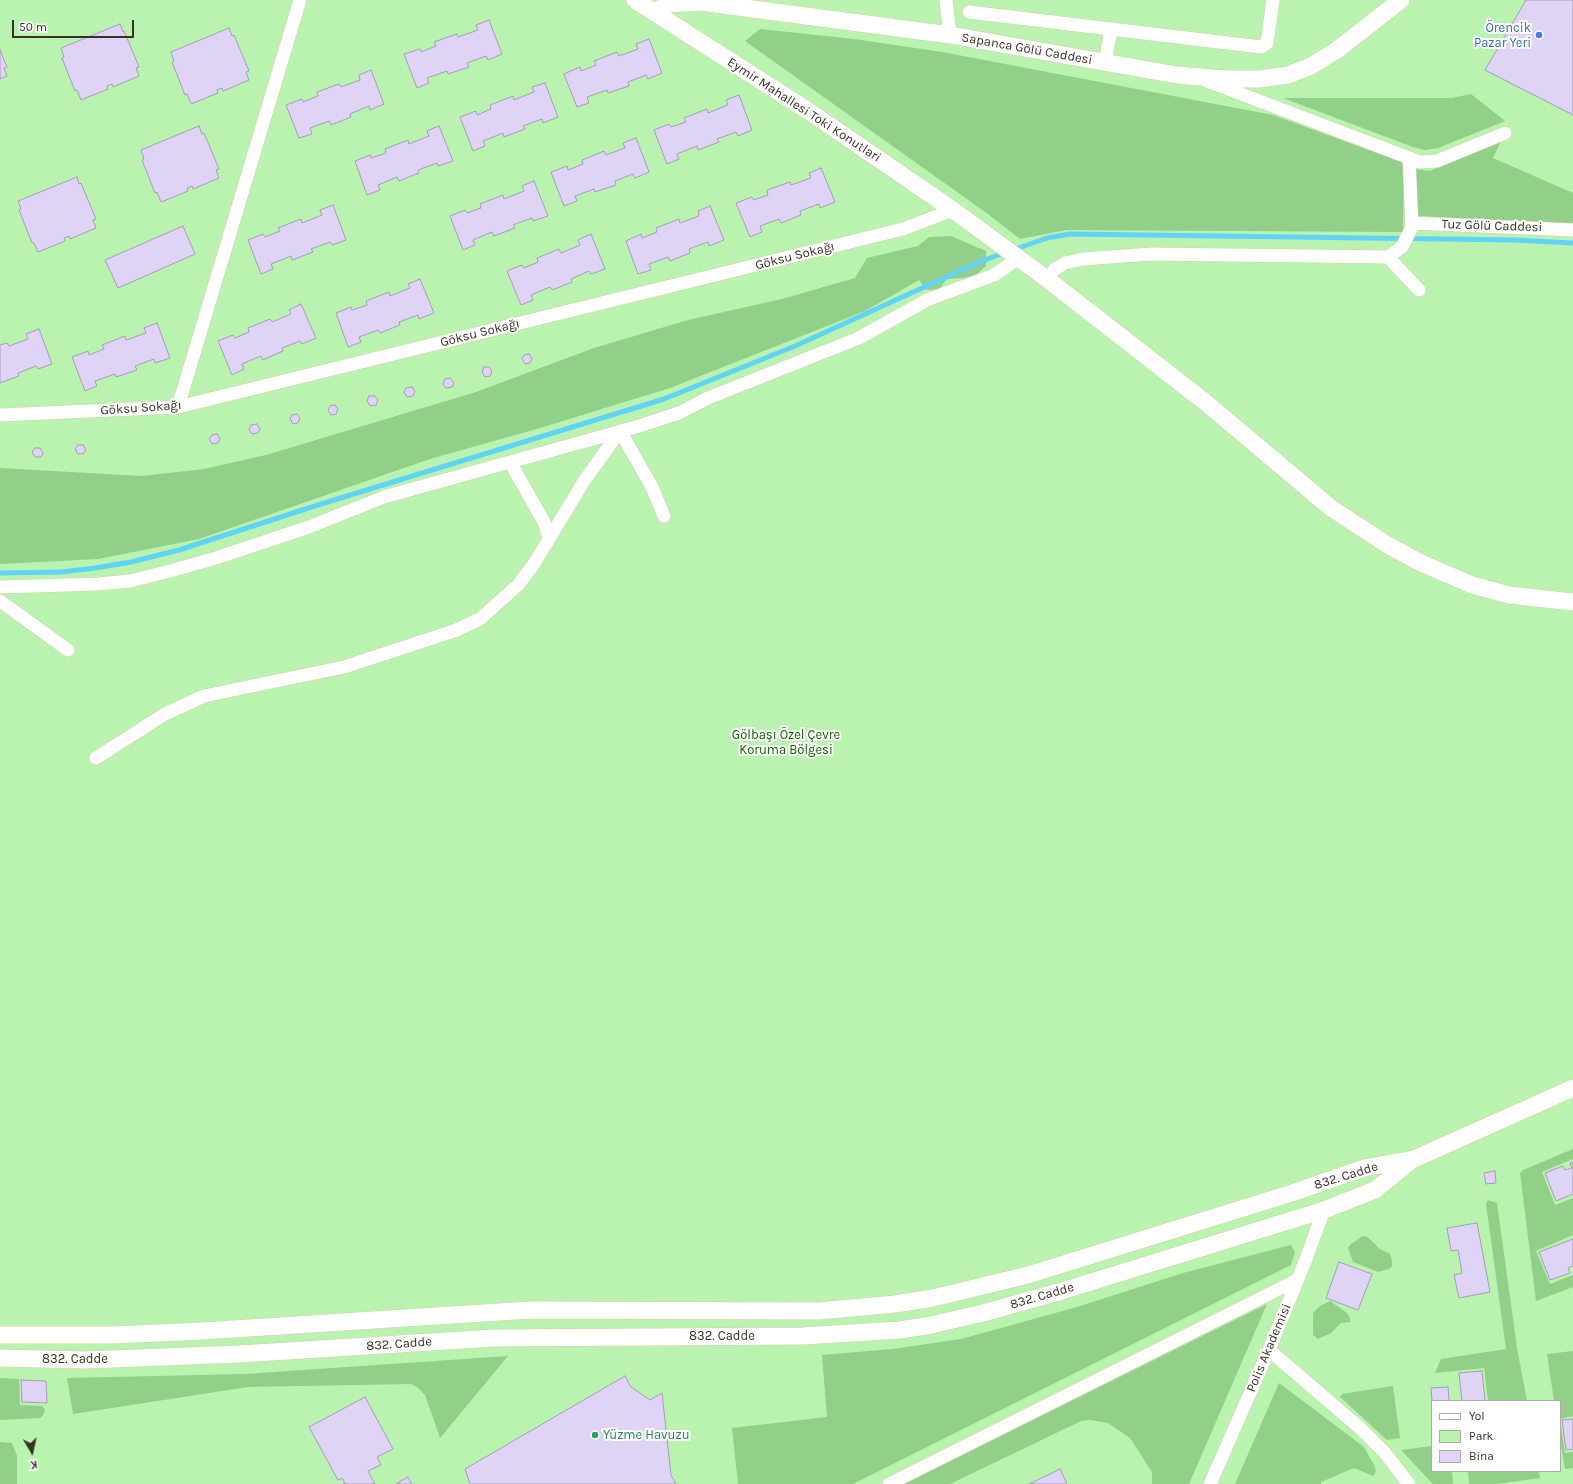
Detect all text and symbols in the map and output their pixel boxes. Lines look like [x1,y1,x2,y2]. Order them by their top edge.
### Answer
scale bar [14,12,136,38]
text: 50 m [19,20,47,34]
place label: Örencik Pazar Yeri [1474,20,1531,51]
street label: Sapanca Gölü Caddesi [960,30,1094,68]
marker: Örencik Pazar Yeri [1534,30,1544,40]
street label: Eymir Mahallesi Toki Konutlari [724,54,884,166]
street label: Tuz Gölü Caddesi [1441,216,1543,236]
street label: Göksu Sokağı [754,239,836,273]
street label: Göksu Sokağı [439,316,521,350]
street label: Göksu Sokağı [100,397,182,419]
park label: Gölbaşı Özel Çevre Koruma Bölgesi [732,727,840,758]
street label: 832. Cadde [1312,1159,1380,1193]
street label: 832. Cadde [1008,1279,1076,1313]
street label: Polis Akademisi [1243,1301,1295,1395]
street label: 832. Cadde [689,1328,755,1344]
street label: 832. Cadde [366,1334,432,1354]
street label: 832. Cadde [42,1351,108,1367]
legend [1431,1400,1561,1472]
text: Yol [1469,1409,1485,1423]
place label: Yüzme Havuzu [603,1427,690,1443]
text: Park [1469,1429,1493,1443]
marker: Yüzme Havuzu [590,1430,600,1440]
north arrow [12,1432,52,1472]
text: Bina [1469,1449,1494,1463]
text: K [29,1457,39,1471]

